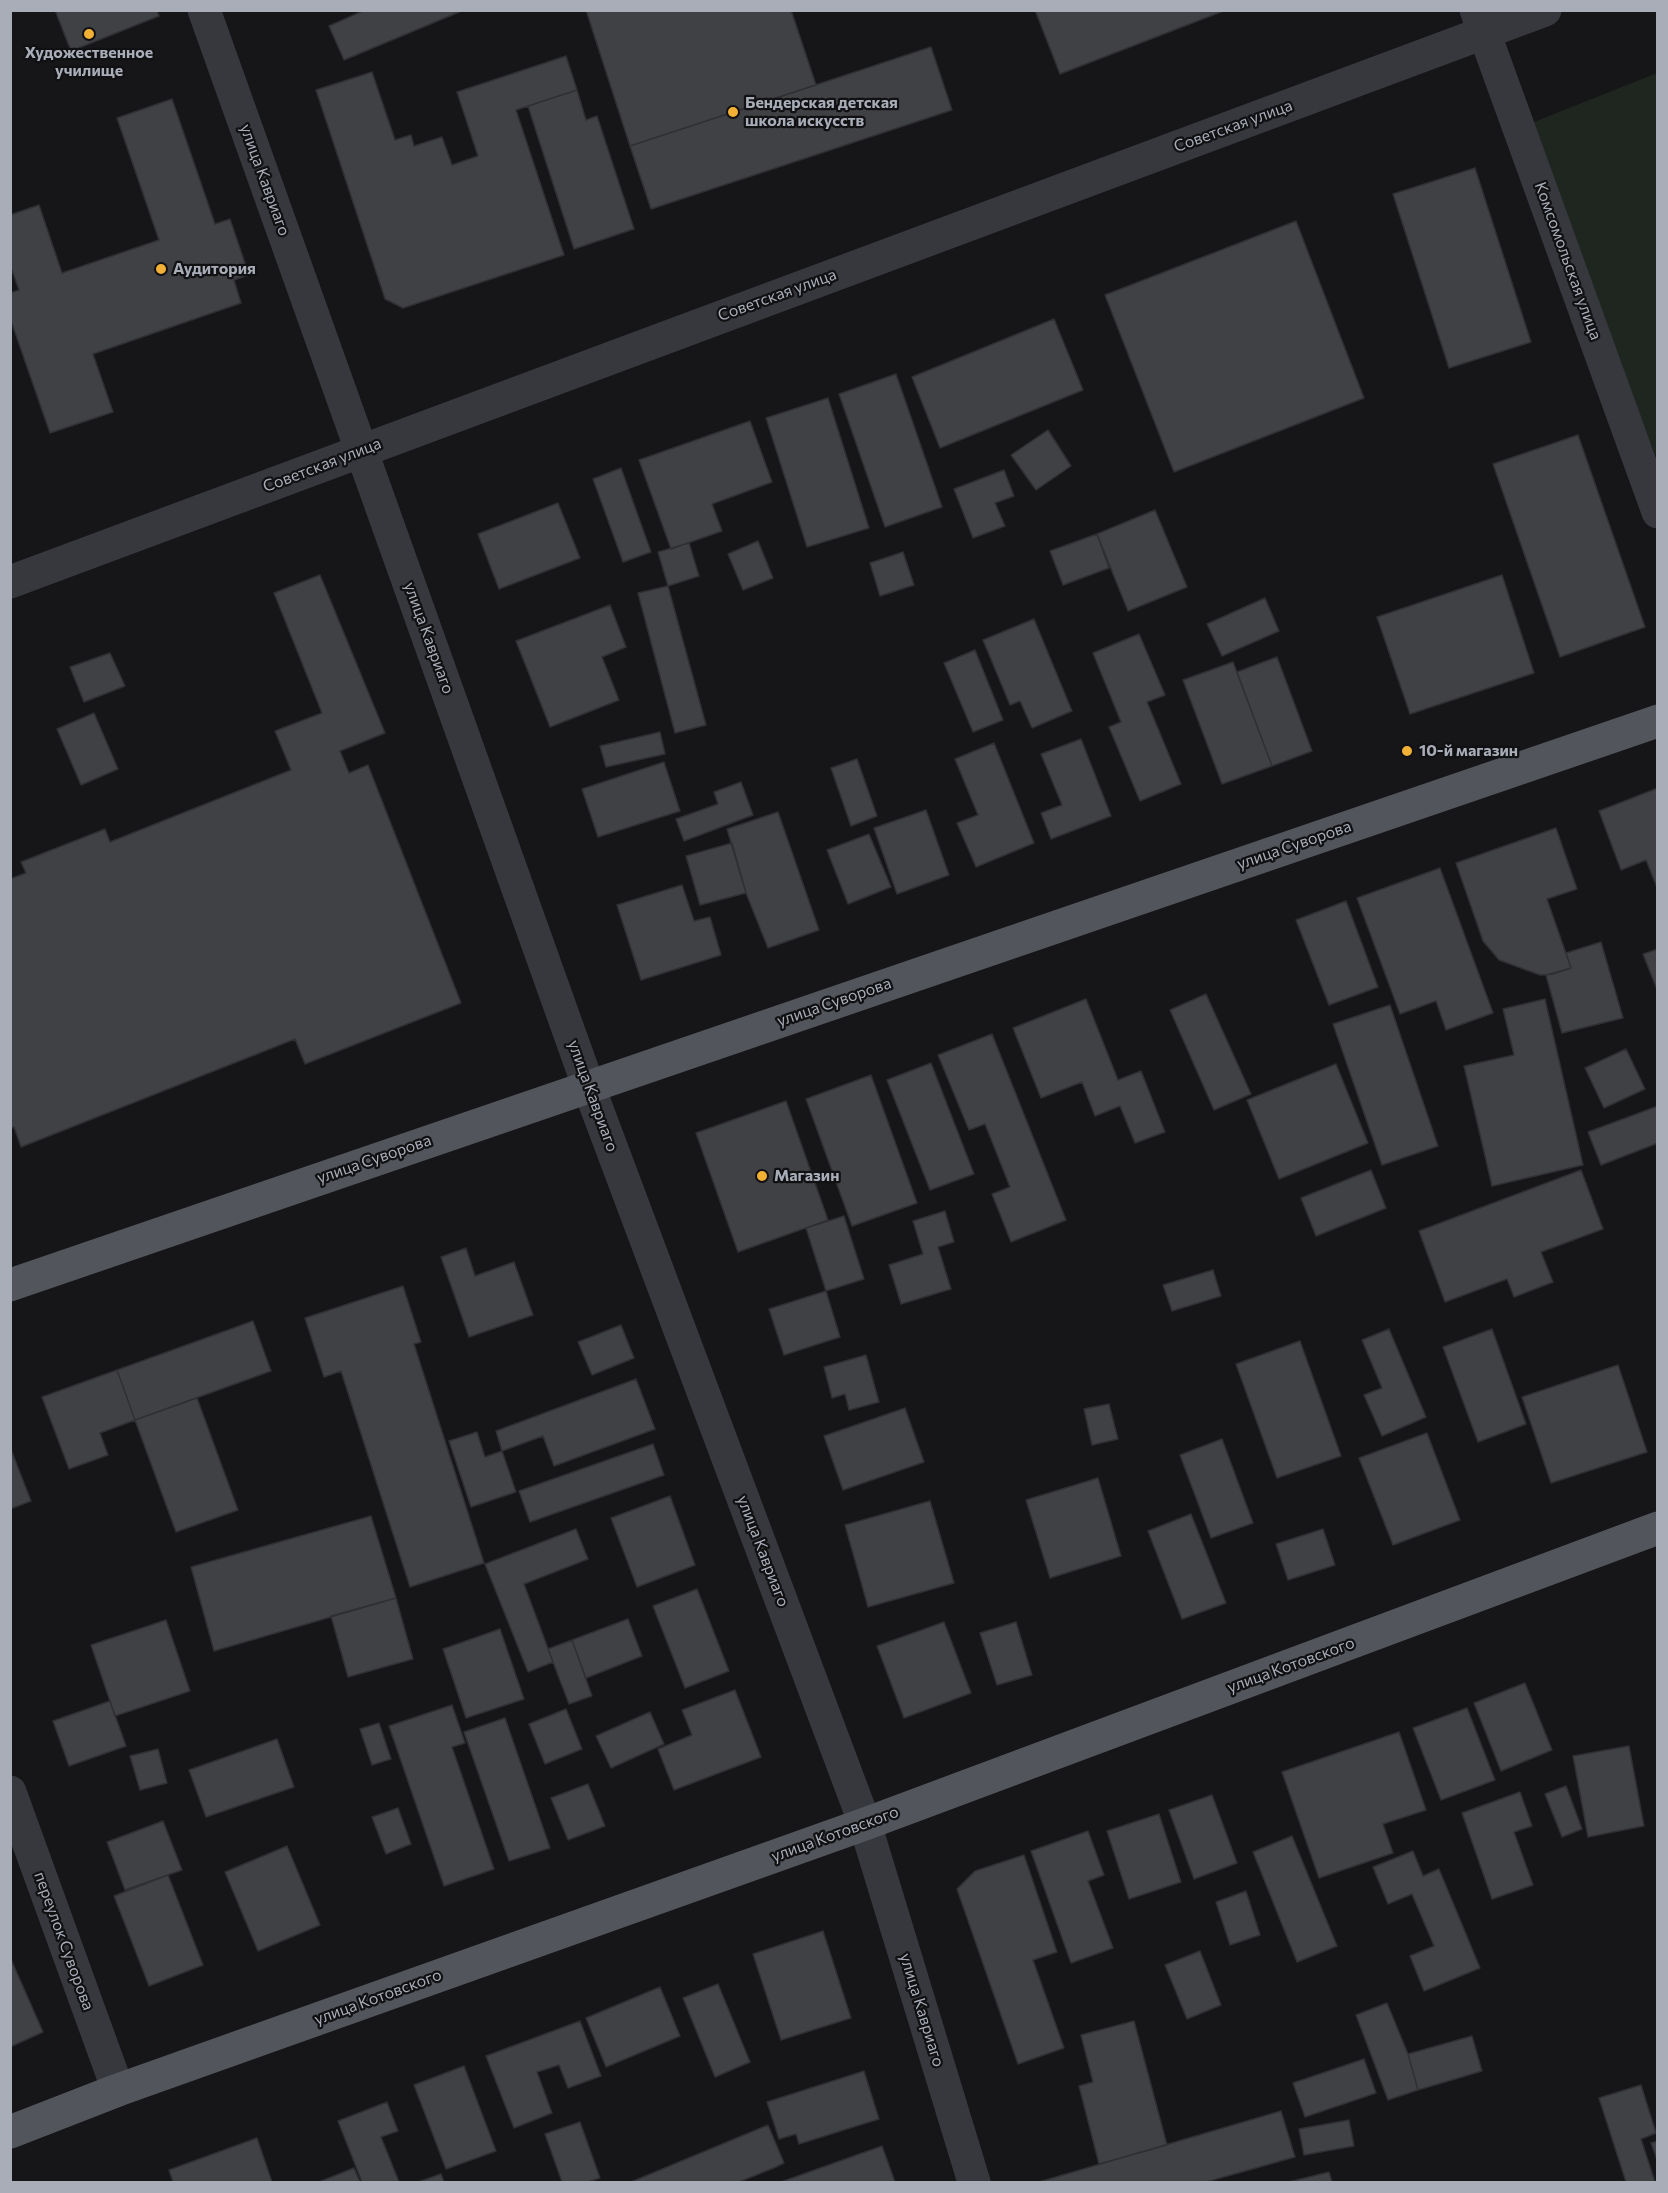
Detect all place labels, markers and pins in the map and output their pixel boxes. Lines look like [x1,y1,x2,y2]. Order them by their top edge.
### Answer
marker: Художественное училище [82,27,96,41]
place label: Художественное училище [25,43,153,81]
place label: Бендерская детская школа искусств [745,93,898,131]
marker: Бендерская детская школа искусств [726,105,740,119]
place label: Аудитория [173,259,256,279]
marker: Аудитория [154,262,168,276]
place label: 10-й магазин [1419,741,1518,761]
marker: 10-й магазин [1400,744,1414,758]
place label: Магазин [774,1166,839,1186]
marker: Магазин [755,1169,769,1183]

